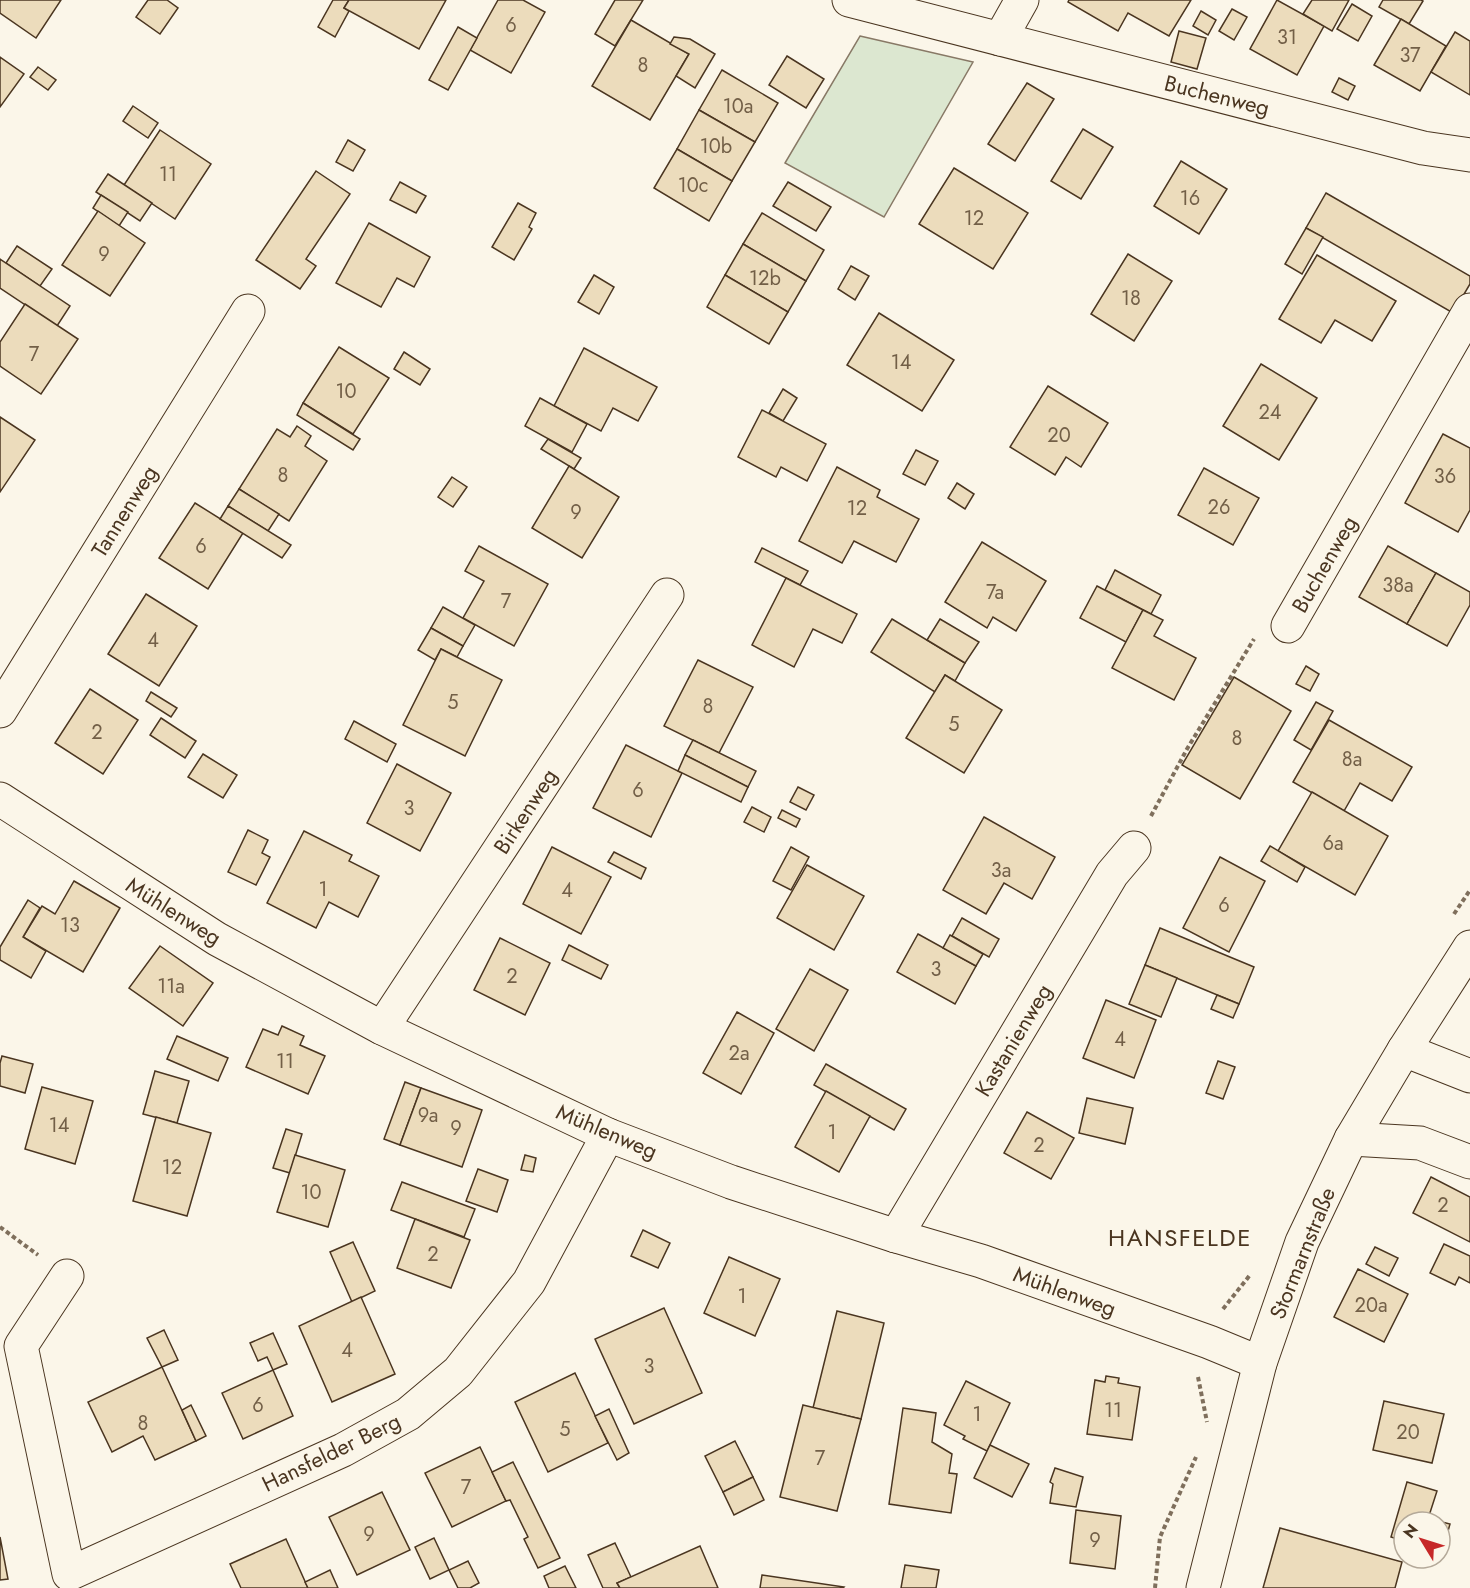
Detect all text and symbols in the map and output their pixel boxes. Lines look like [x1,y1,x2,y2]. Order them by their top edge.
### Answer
house number: 6 [505,11,517,40]
house number: 31 [1277,23,1297,52]
house number: 37 [1399,41,1421,70]
house number: 8 [638,51,648,80]
street label: Buchenweg [1161,67,1273,123]
house number: 10a [723,92,753,121]
house number: 10b [700,132,732,161]
house number: 11 [159,160,177,189]
house number: 10c [678,171,708,200]
house number: 16 [1180,184,1200,213]
house number: 12 [964,204,984,233]
house number: 9 [98,240,110,269]
house number: 12b [749,264,781,293]
house number: 18 [1121,284,1141,313]
house number: 7 [29,340,40,369]
house number: 14 [891,348,912,377]
house number: 10 [336,377,357,406]
house number: 24 [1258,398,1282,427]
house number: 20 [1047,421,1071,450]
street label: Tannenweg [83,459,165,563]
house number: 8 [278,461,288,490]
house number: 36 [1434,462,1456,491]
house number: 26 [1208,493,1230,522]
house number: 12 [847,494,867,523]
house number: 9 [570,498,582,527]
street label: Buchenweg [1283,510,1365,618]
house number: 6 [195,532,207,561]
house number: 38a [1382,571,1414,600]
house number: 7a [986,578,1004,607]
house number: 7 [501,587,512,616]
house number: 4 [147,626,159,655]
house number: 5 [447,688,459,717]
house number: 8 [703,692,713,721]
house number: 5 [948,710,960,739]
house number: 2 [91,718,103,747]
house number: 8 [1232,724,1242,753]
house number: 8a [1342,745,1362,774]
street label: Birkenweg [485,762,565,860]
house number: 6 [632,776,644,805]
house number: 3 [404,794,415,823]
house number: 6a [1322,829,1344,858]
house number: 3a [991,856,1011,885]
street label: Mühlenweg [120,869,228,953]
house number: 1 [319,875,328,904]
house number: 4 [561,876,573,905]
house number: 6 [1218,891,1230,920]
house number: 13 [60,911,80,940]
house number: 3 [931,955,942,984]
house number: 2 [506,962,518,991]
house number: 11a [157,972,185,1001]
street label: Kastanienweg [967,978,1059,1102]
house number: 4 [1114,1025,1126,1054]
house number: 2a [729,1039,750,1068]
house number: 11 [276,1047,294,1076]
street label: Mühlenweg [551,1095,663,1167]
house number: 9a [418,1101,438,1130]
house number: 14 [49,1111,70,1140]
house number: 9 [450,1114,462,1143]
house number: 1 [828,1118,837,1147]
house number: 2 [1033,1131,1045,1160]
house number: 12 [162,1153,182,1182]
house number: 10 [301,1178,322,1207]
street label: Stormarnstraße [1261,1182,1343,1324]
house number: 2 [1437,1191,1449,1220]
district label: HANSFELDE [1108,1220,1252,1255]
house number: 2 [427,1240,439,1269]
street label: Mühlenweg [1009,1258,1121,1324]
house number: 1 [738,1282,747,1311]
house number: 20a [1355,1291,1388,1320]
house number: 4 [341,1336,353,1365]
house number: 3 [644,1352,655,1381]
house number: 6 [252,1391,264,1420]
house number: 11 [1104,1396,1122,1425]
house number: 1 [973,1400,982,1429]
street label: Hansfelder Berg [256,1405,406,1499]
house number: 8 [138,1409,148,1438]
house number: 5 [559,1415,571,1444]
house number: 20 [1396,1418,1420,1447]
house number: 7 [815,1444,826,1473]
house number: 7 [461,1473,472,1502]
north arrow [1392,1510,1452,1570]
text: N [1398,1519,1424,1543]
house number: 9 [363,1520,375,1549]
house number: 9 [1089,1526,1101,1555]

